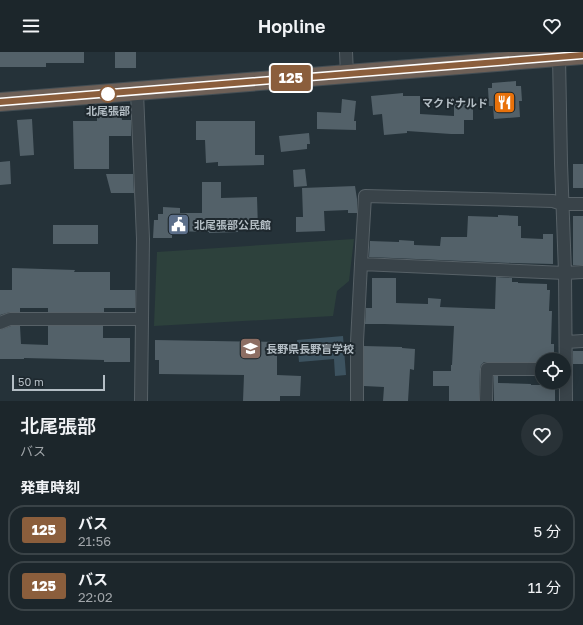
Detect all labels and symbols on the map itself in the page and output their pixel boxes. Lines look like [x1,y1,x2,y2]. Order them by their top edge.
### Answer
line badge: 125 [268,65,314,91]
marker: 北尾張部 [99,85,117,103]
restaurant icon: マクドナルド [491,90,517,116]
place label: マクドナルド [422,96,488,109]
place label: 北尾張部 [86,104,130,117]
public building icon: 北尾張部公民館 [165,212,191,238]
place label: 北尾張部公民館 [194,218,271,231]
school or university icon: 長野県長野盲学校 [237,336,263,362]
place label: 長野県長野盲学校 [266,342,354,355]
scale bar [12,373,105,392]

